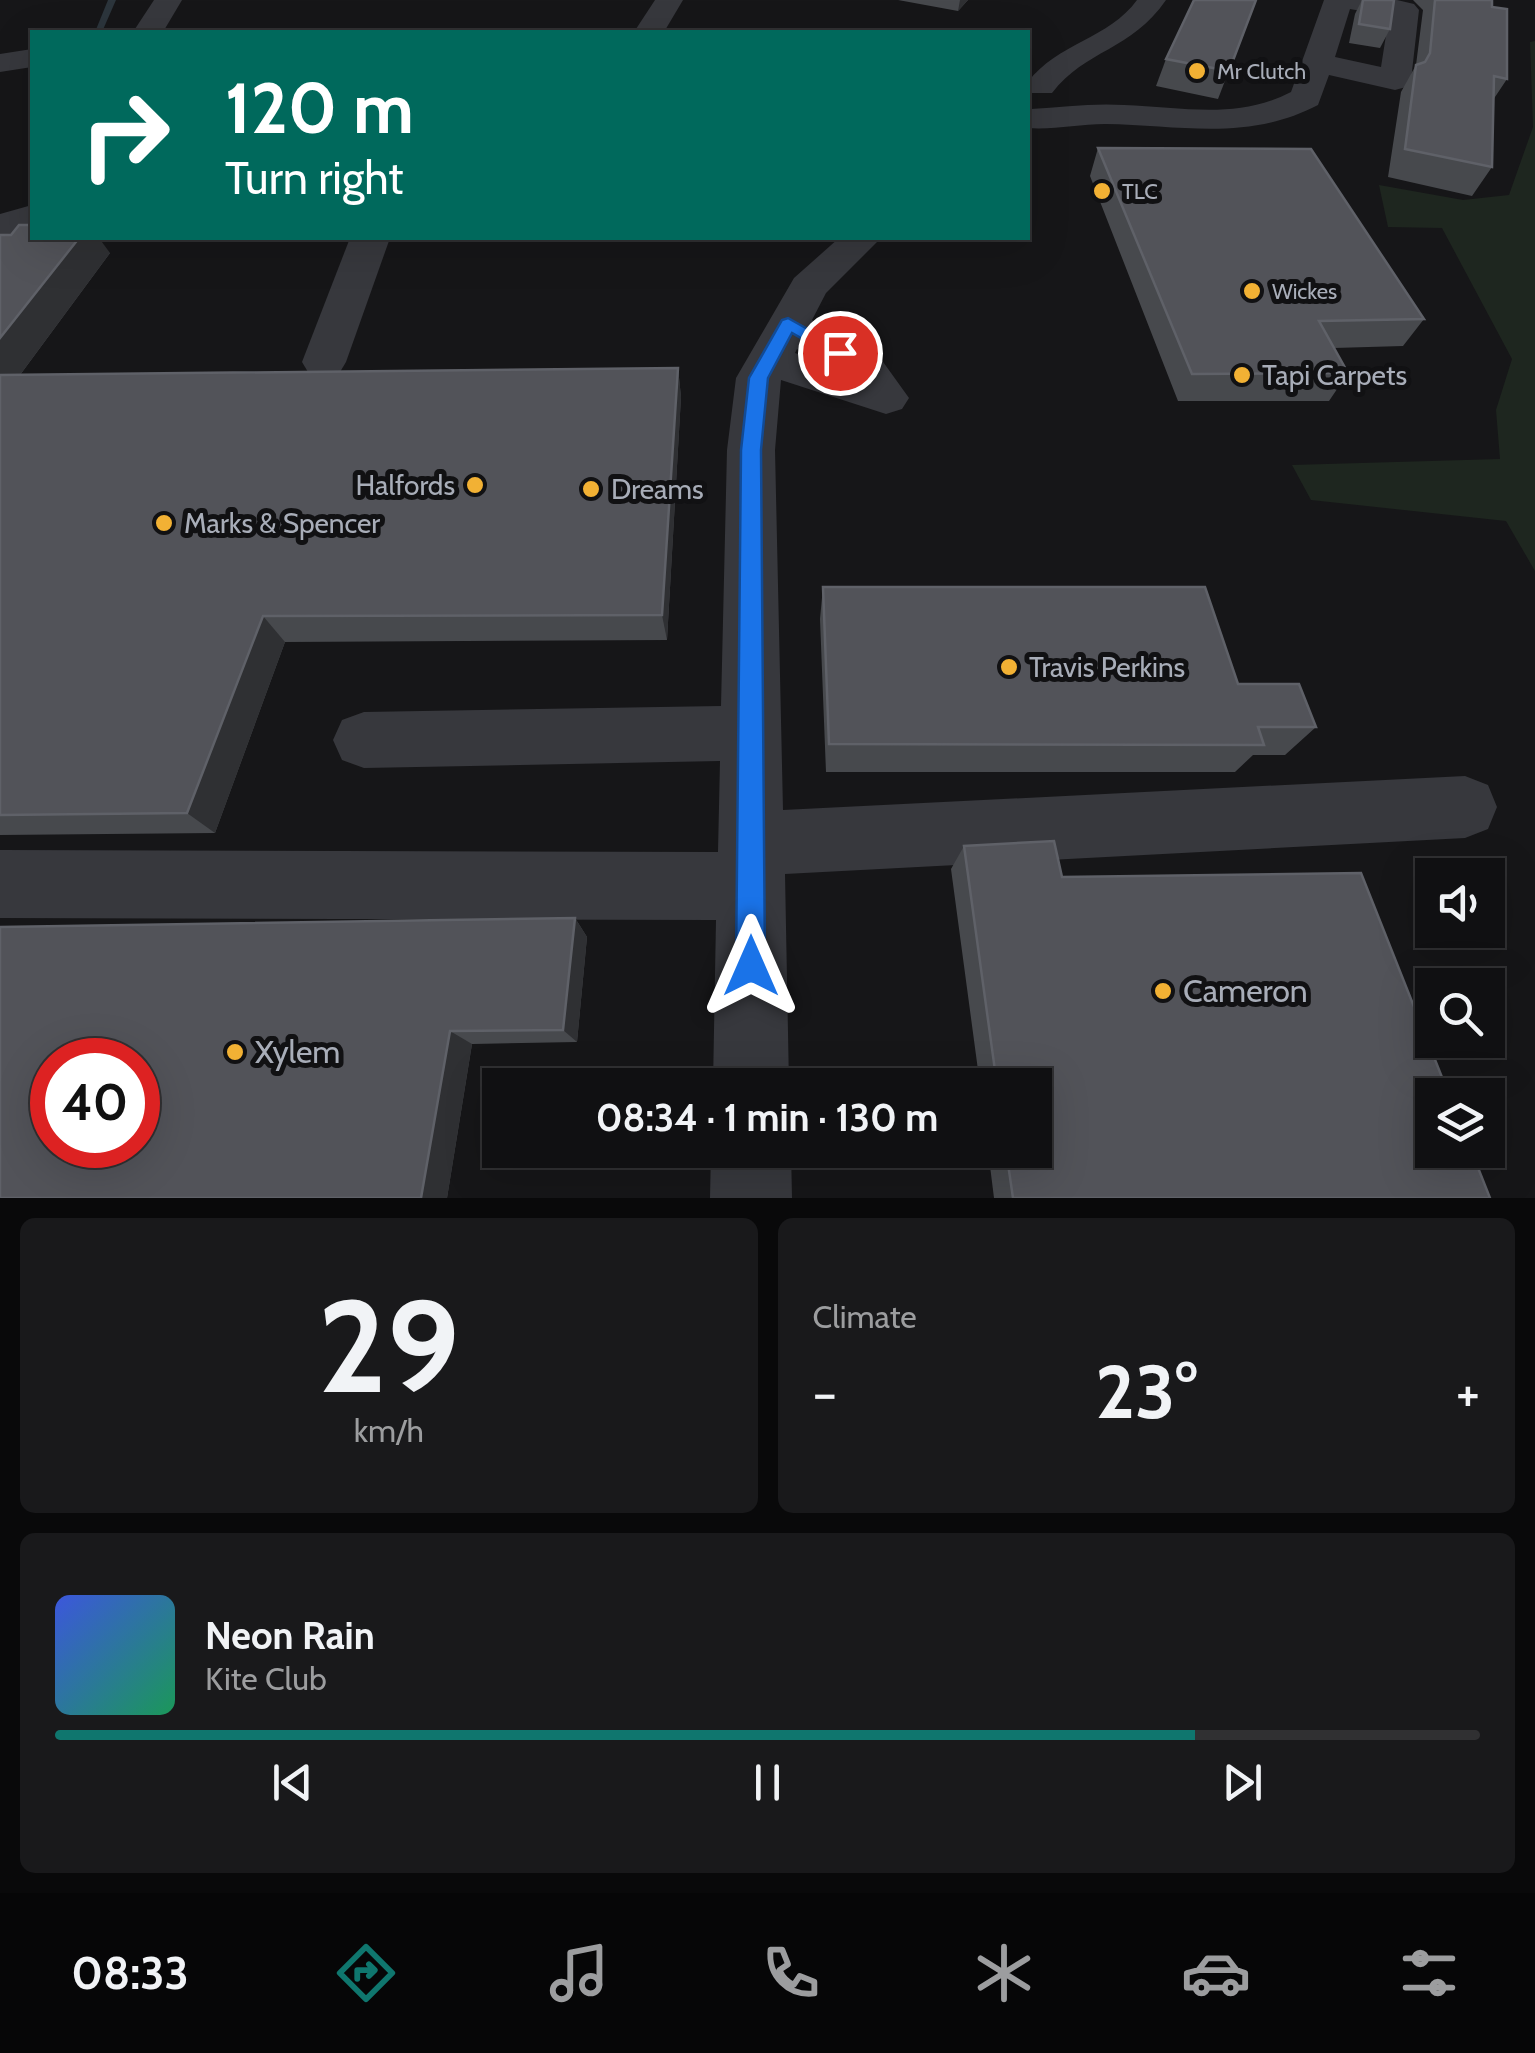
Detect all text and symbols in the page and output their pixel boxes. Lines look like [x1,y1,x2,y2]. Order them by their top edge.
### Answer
place label: Mr Clutch [1217,58,1306,85]
marker: Mr Clutch [1186,60,1208,82]
text: 120 m [225,65,414,151]
icon: right [60,70,190,200]
text: Turn right [225,151,404,205]
place label: TLC [1122,178,1158,205]
marker: TLC [1091,180,1113,202]
place label: Wickes [1272,278,1337,305]
marker: Wickes [1241,280,1263,302]
pin [798,311,883,396]
icon: arrive [813,326,868,381]
place label: Tapi Carpets [1262,358,1407,392]
marker: Tapi Carpets [1231,364,1253,386]
place label: Halfords [355,468,455,502]
place label: Dreams [611,472,704,506]
marker: Halfords [464,474,486,496]
marker: Dreams [580,478,602,500]
place label: Marks & Spencer [184,506,380,540]
marker: Marks & Spencer [153,512,175,534]
place label: Travis Perkins [1029,650,1185,684]
marker: Travis Perkins [998,656,1020,678]
map controls [1415,858,1505,1168]
button: sound [1415,858,1505,948]
position arrow [699,914,803,1018]
button: search [1415,968,1505,1058]
place label: Cameron [1183,971,1308,1010]
marker: Cameron [1152,980,1174,1002]
place label: Xylem [255,1032,340,1071]
speed limit sign: 40 [30,1038,160,1168]
marker: Xylem [224,1041,246,1063]
button: layers [1415,1078,1505,1168]
text: 08:34 · 1 min · 130 m [596,1094,938,1141]
text: 29 [318,1267,460,1425]
text: Climate [813,1297,917,1336]
text: 23° [1095,1346,1197,1437]
text: − [813,1359,837,1426]
text: + [1456,1359,1480,1426]
text: km/h [354,1411,424,1450]
text: Neon Rain [205,1612,375,1659]
text: Kite Club [205,1659,327,1698]
icon: previous [265,1755,320,1810]
icon: pause [740,1755,795,1810]
icon: next [1215,1755,1270,1810]
icon: directions [331,1938,401,2008]
icon: music [544,1938,614,2008]
icon: phone [756,1938,826,2008]
icon: climate [969,1938,1039,2008]
icon: car [1181,1938,1251,2008]
icon: filters [1394,1938,1464,2008]
text: 08:33 [71,1946,189,2000]

